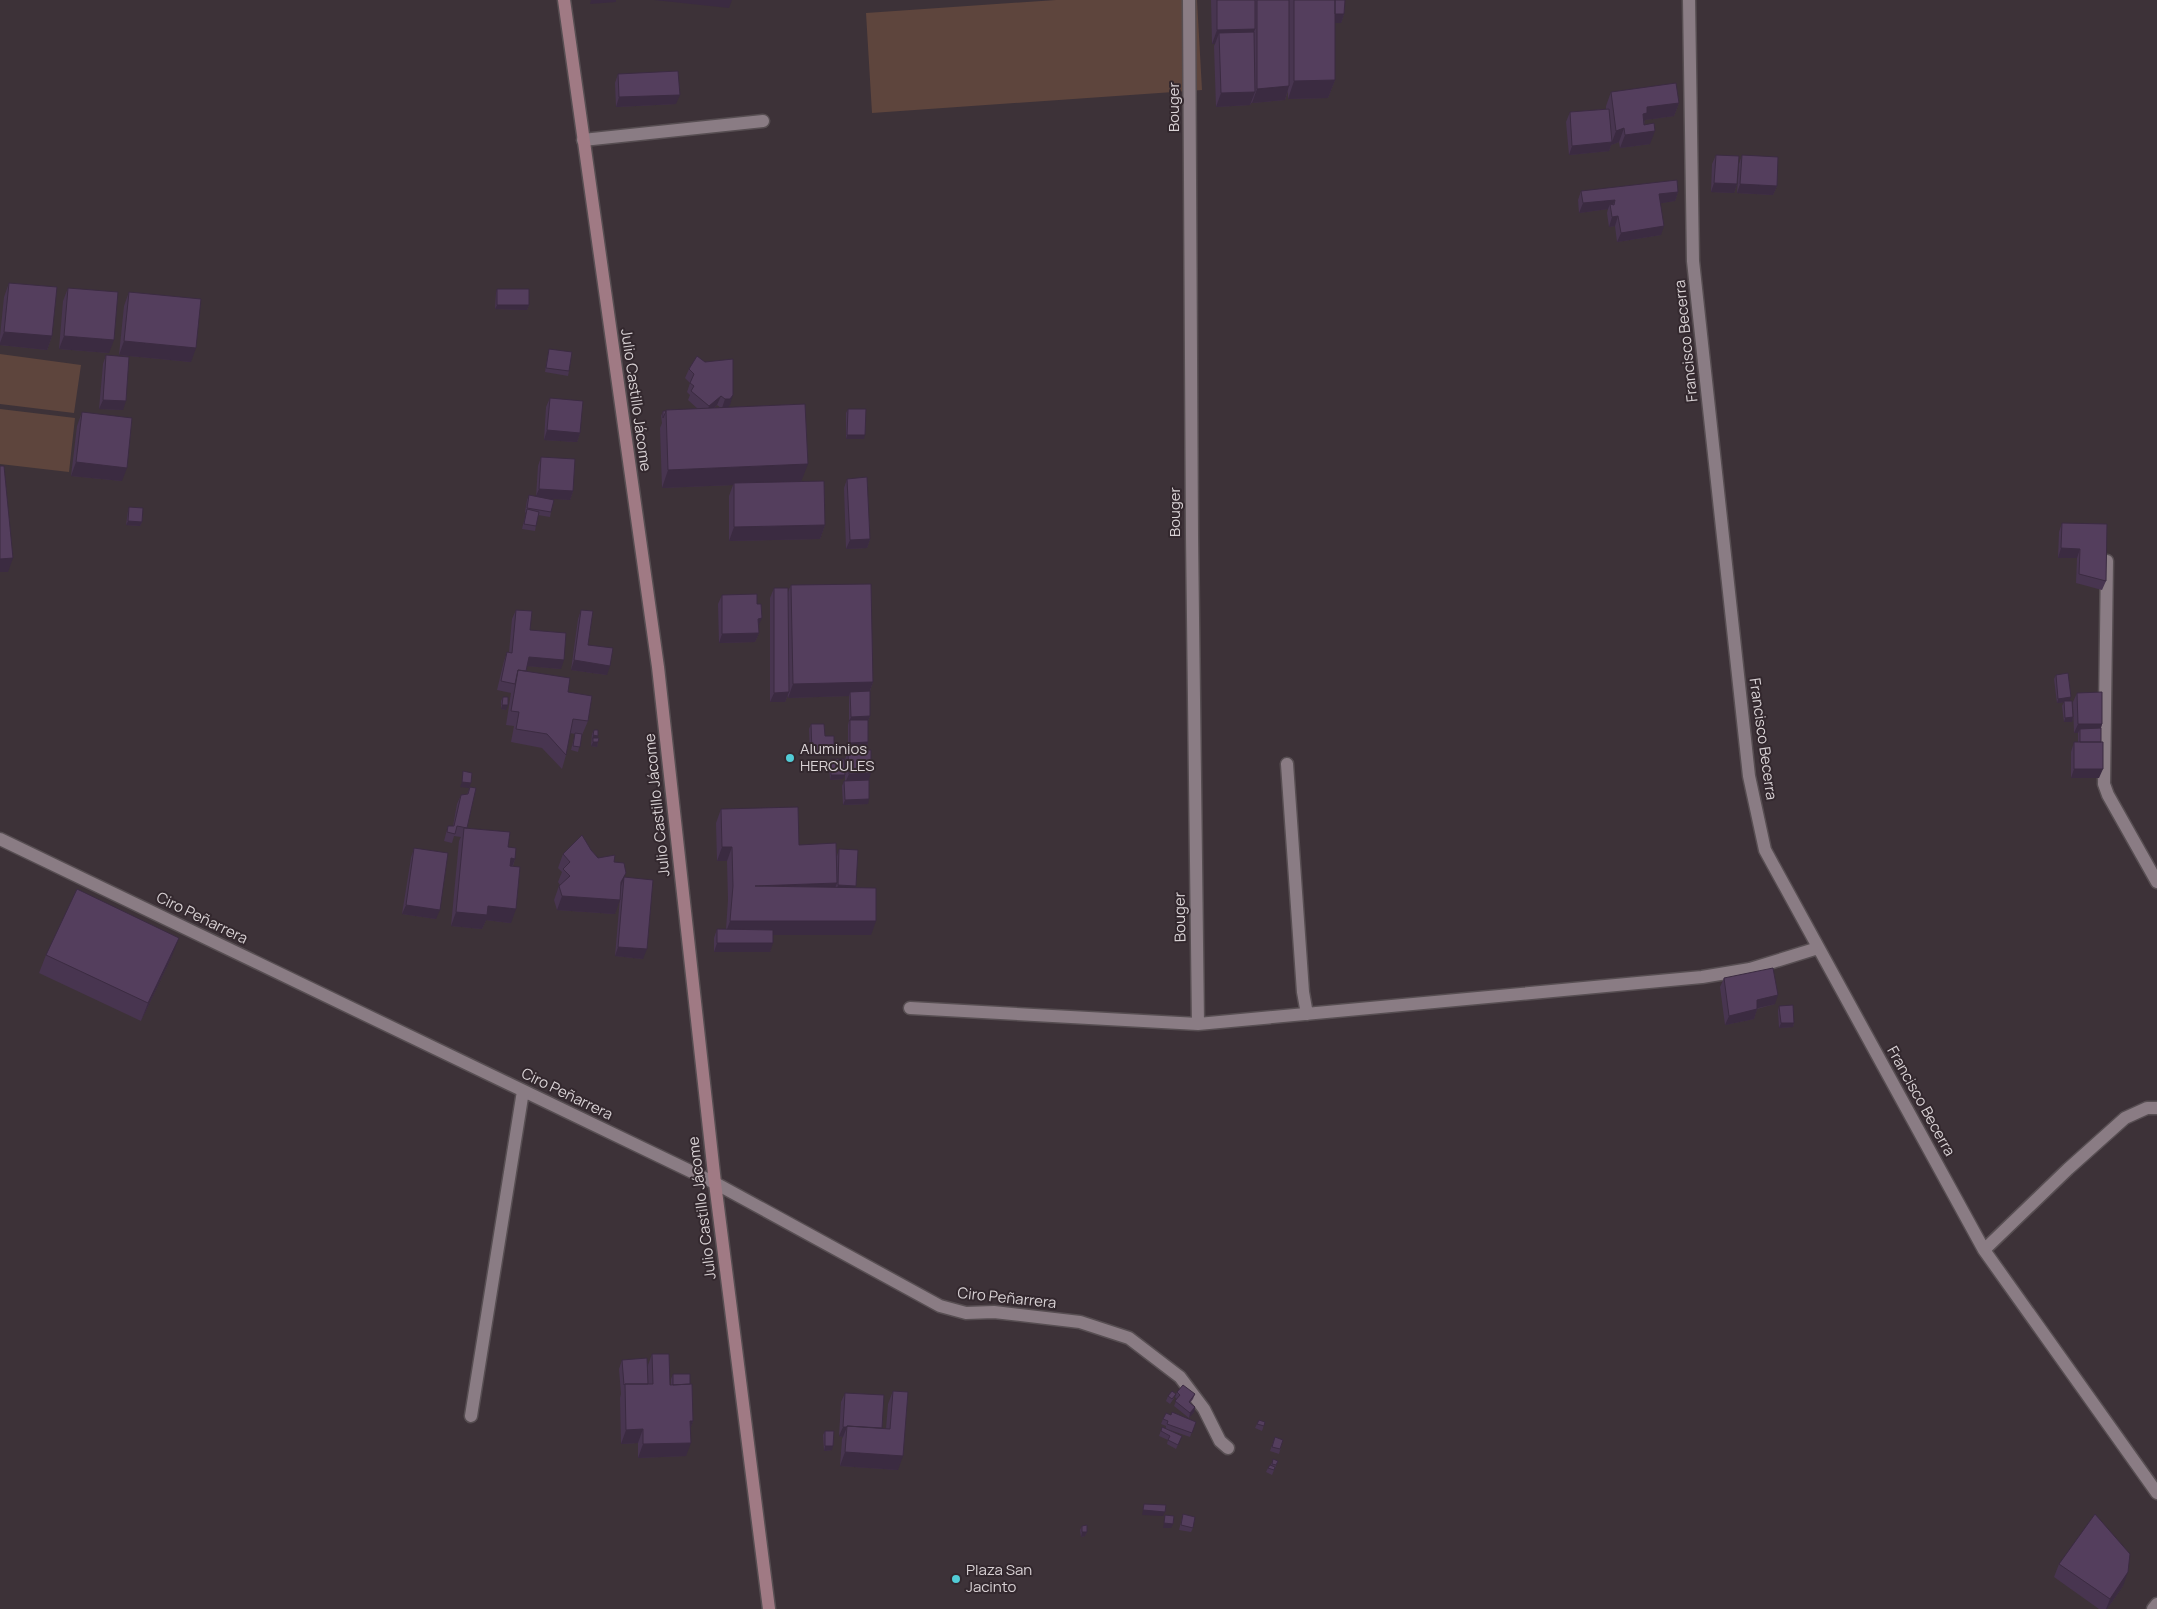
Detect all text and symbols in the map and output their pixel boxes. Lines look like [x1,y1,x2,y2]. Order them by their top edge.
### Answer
street label: Bouger [1163,81,1184,132]
street label: Francisco Becerra [1669,279,1702,403]
street label: Julio Castillo Jácome [616,327,657,473]
street label: Bouger [1164,486,1185,537]
street label: Francisco Becerra [1745,677,1782,801]
street label: Julio Castillo Jácome [639,732,674,878]
place label: Aluminios HERCULES [800,738,874,776]
marker: Aluminios HERCULES [784,752,796,764]
street label: Ciro Peñarrera [153,886,251,949]
street label: Bouger [1169,891,1190,942]
street label: Francisco Becerra [1882,1042,1960,1160]
street label: Ciro Peñarrera [518,1062,616,1125]
street label: Julio Castillo Jácome [682,1135,721,1281]
street label: Ciro Peñarrera [957,1282,1058,1313]
place label: Plaza San Jacinto [966,1559,1032,1597]
marker: Plaza San Jacinto [950,1573,962,1585]

